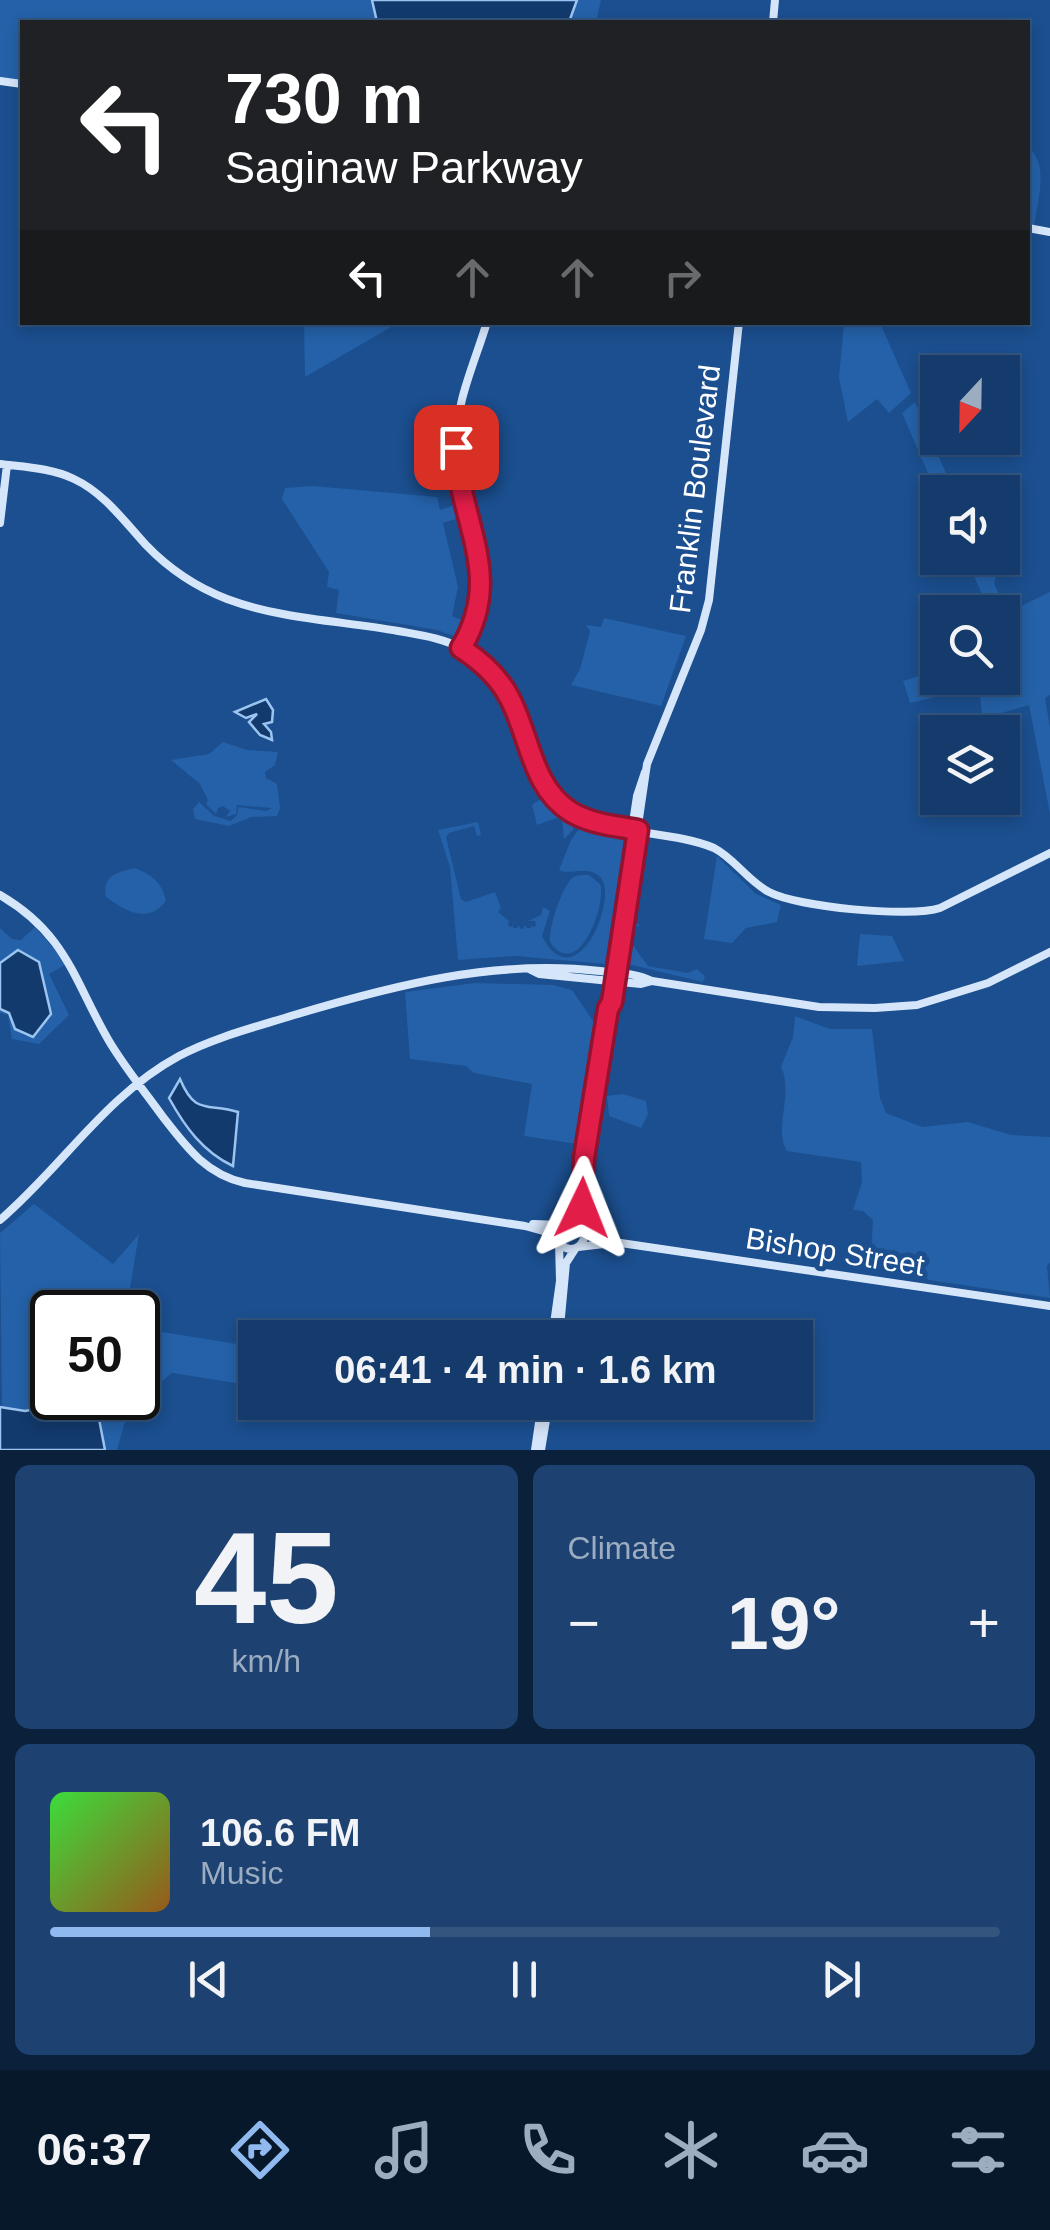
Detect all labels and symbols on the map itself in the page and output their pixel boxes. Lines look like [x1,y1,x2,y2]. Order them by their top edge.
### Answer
north arrow [920,355,1020,455]
street label: Franklin Boulevard [663,363,726,615]
pin [414,405,499,490]
position arrow [530,1156,634,1260]
street label: Bishop Street [744,1221,927,1282]
speed limit sign: 50 [30,1290,160,1420]

